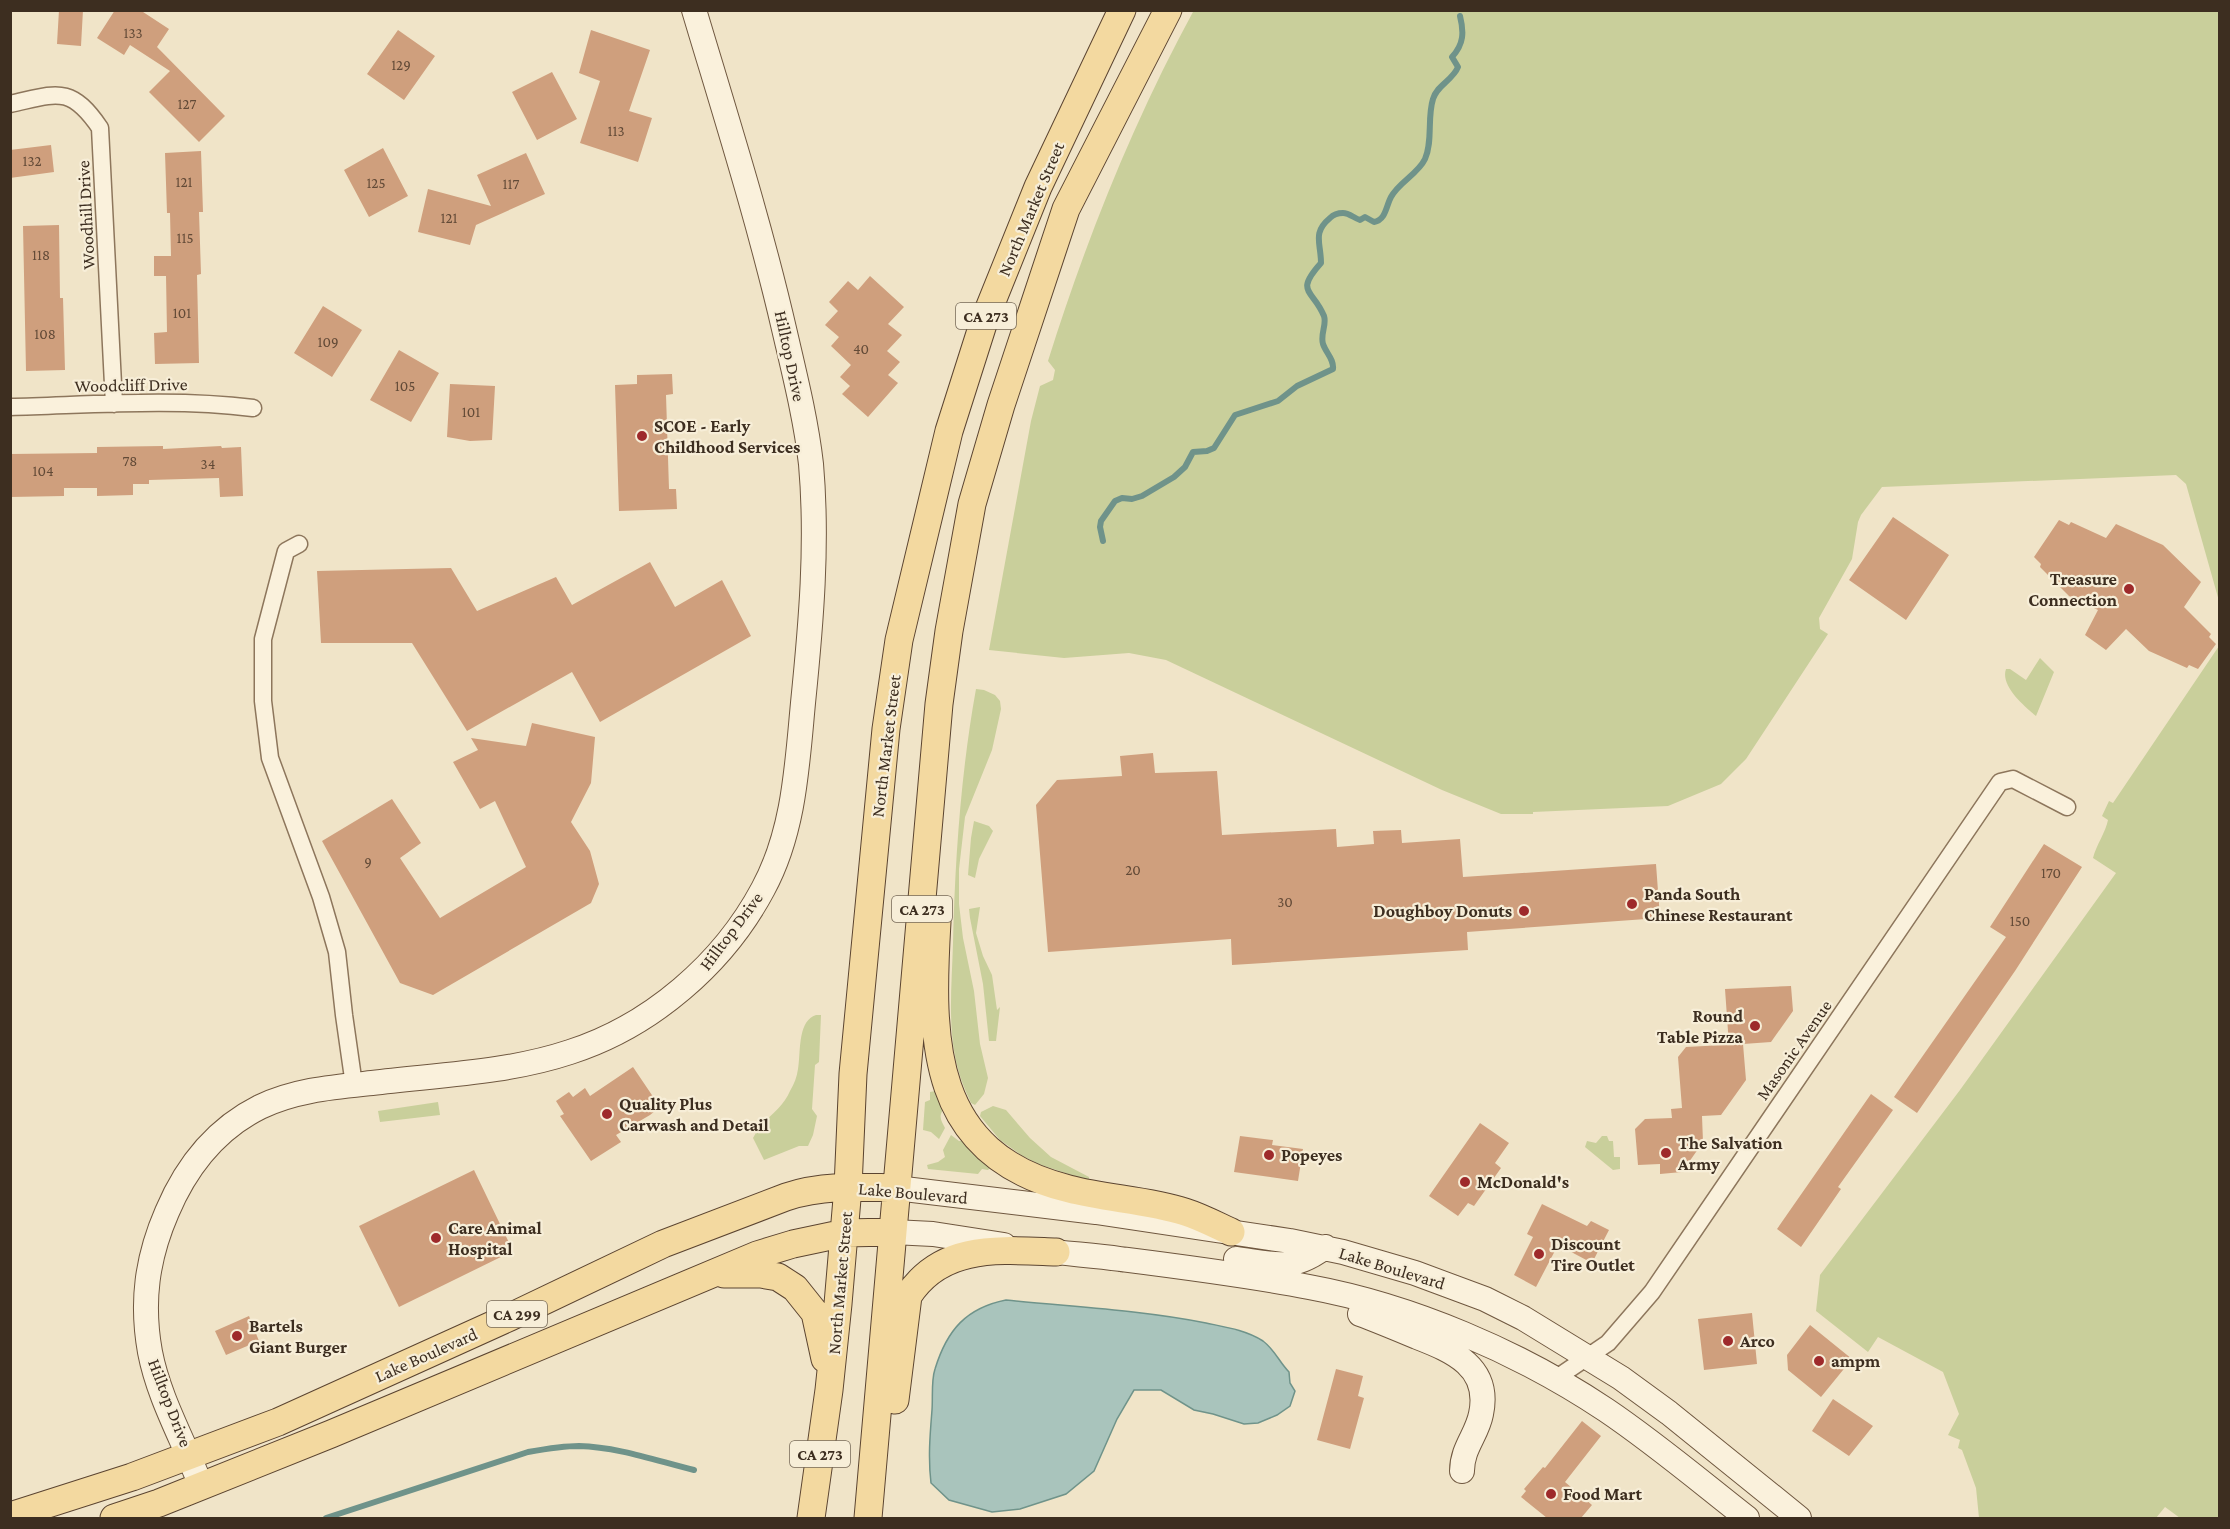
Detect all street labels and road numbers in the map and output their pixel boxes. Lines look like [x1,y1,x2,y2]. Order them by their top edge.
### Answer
street label: North Market Street [994,138,1069,279]
street label: Woodhill Drive [73,160,99,270]
road number: CA 273 [956,303,1016,329]
street label: Hilltop Drive [771,309,809,404]
street label: Woodcliff Drive [74,374,188,396]
street label: North Market Street [867,673,905,818]
street label: Hilltop Drive [695,888,767,974]
road number: CA 273 [892,896,952,922]
street label: Masonic Avenue [1752,996,1836,1104]
street label: Lake Boulevard [857,1178,969,1208]
street label: North Market Street [824,1210,856,1355]
street label: Lake Boulevard [1336,1242,1448,1294]
road number: CA 299 [487,1301,547,1327]
street label: Lake Boulevard [372,1323,481,1387]
street label: Hilltop Drive [144,1356,196,1450]
road number: CA 273 [790,1441,850,1467]

